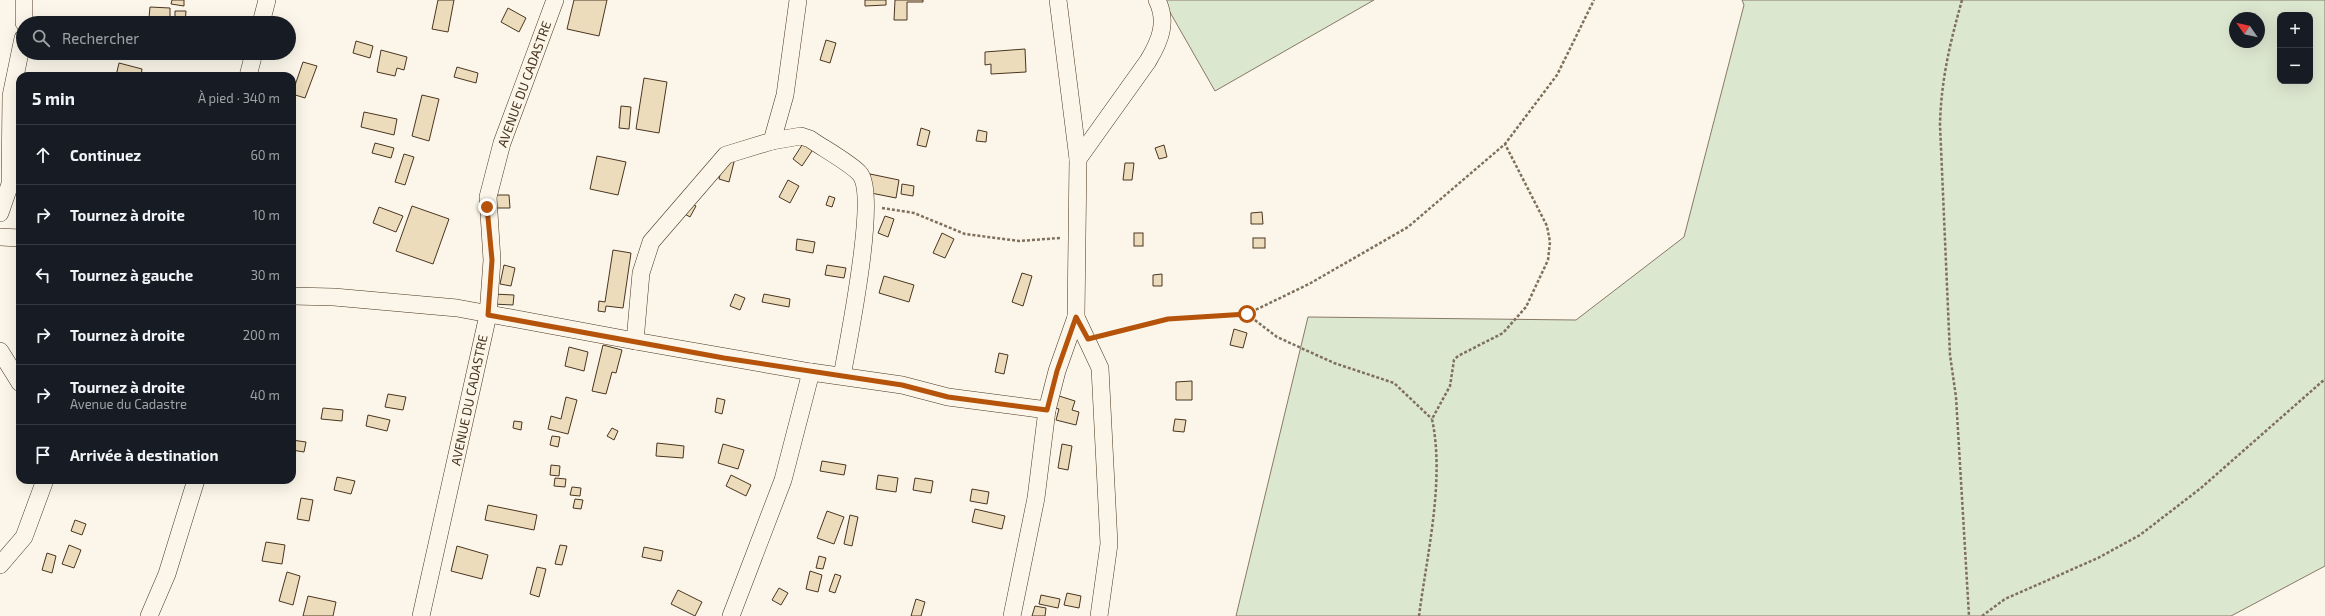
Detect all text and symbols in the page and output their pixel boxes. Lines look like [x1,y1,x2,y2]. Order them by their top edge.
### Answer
north arrow [2229,12,2265,48]
map controls [2277,12,2313,84]
button: + [2277,12,2313,48]
search box [16,16,296,60]
street label: AVENUE DU CADASTRE [494,19,554,149]
icon: search [30,27,52,49]
text: Rechercher [62,29,139,47]
button: − [2277,48,2313,84]
text: 5 min [32,88,75,108]
text: À pied · 340 m [198,90,280,106]
icon: ahead [32,144,54,166]
text: Continuez [70,146,141,164]
text: 60 m [250,147,280,163]
route end [478,198,496,216]
icon: right [32,204,54,226]
text: Tournez à droite [70,206,185,224]
text: 10 m [253,207,280,223]
icon: left [32,264,54,286]
text: Tournez à gauche [70,266,193,284]
text: 30 m [251,267,280,283]
route start [1238,305,1256,323]
icon: right [32,324,54,346]
text: Tournez à droite [70,326,185,344]
text: 200 m [243,327,280,343]
street label: AVENUE DU CADASTRE [447,333,491,467]
text: Tournez à droite [70,378,185,396]
icon: right [32,384,54,406]
text: 40 m [250,387,280,403]
text: Avenue du Cadastre [70,396,187,412]
icon: arrive [32,444,54,466]
text: Arrivée à destination [70,446,218,464]

